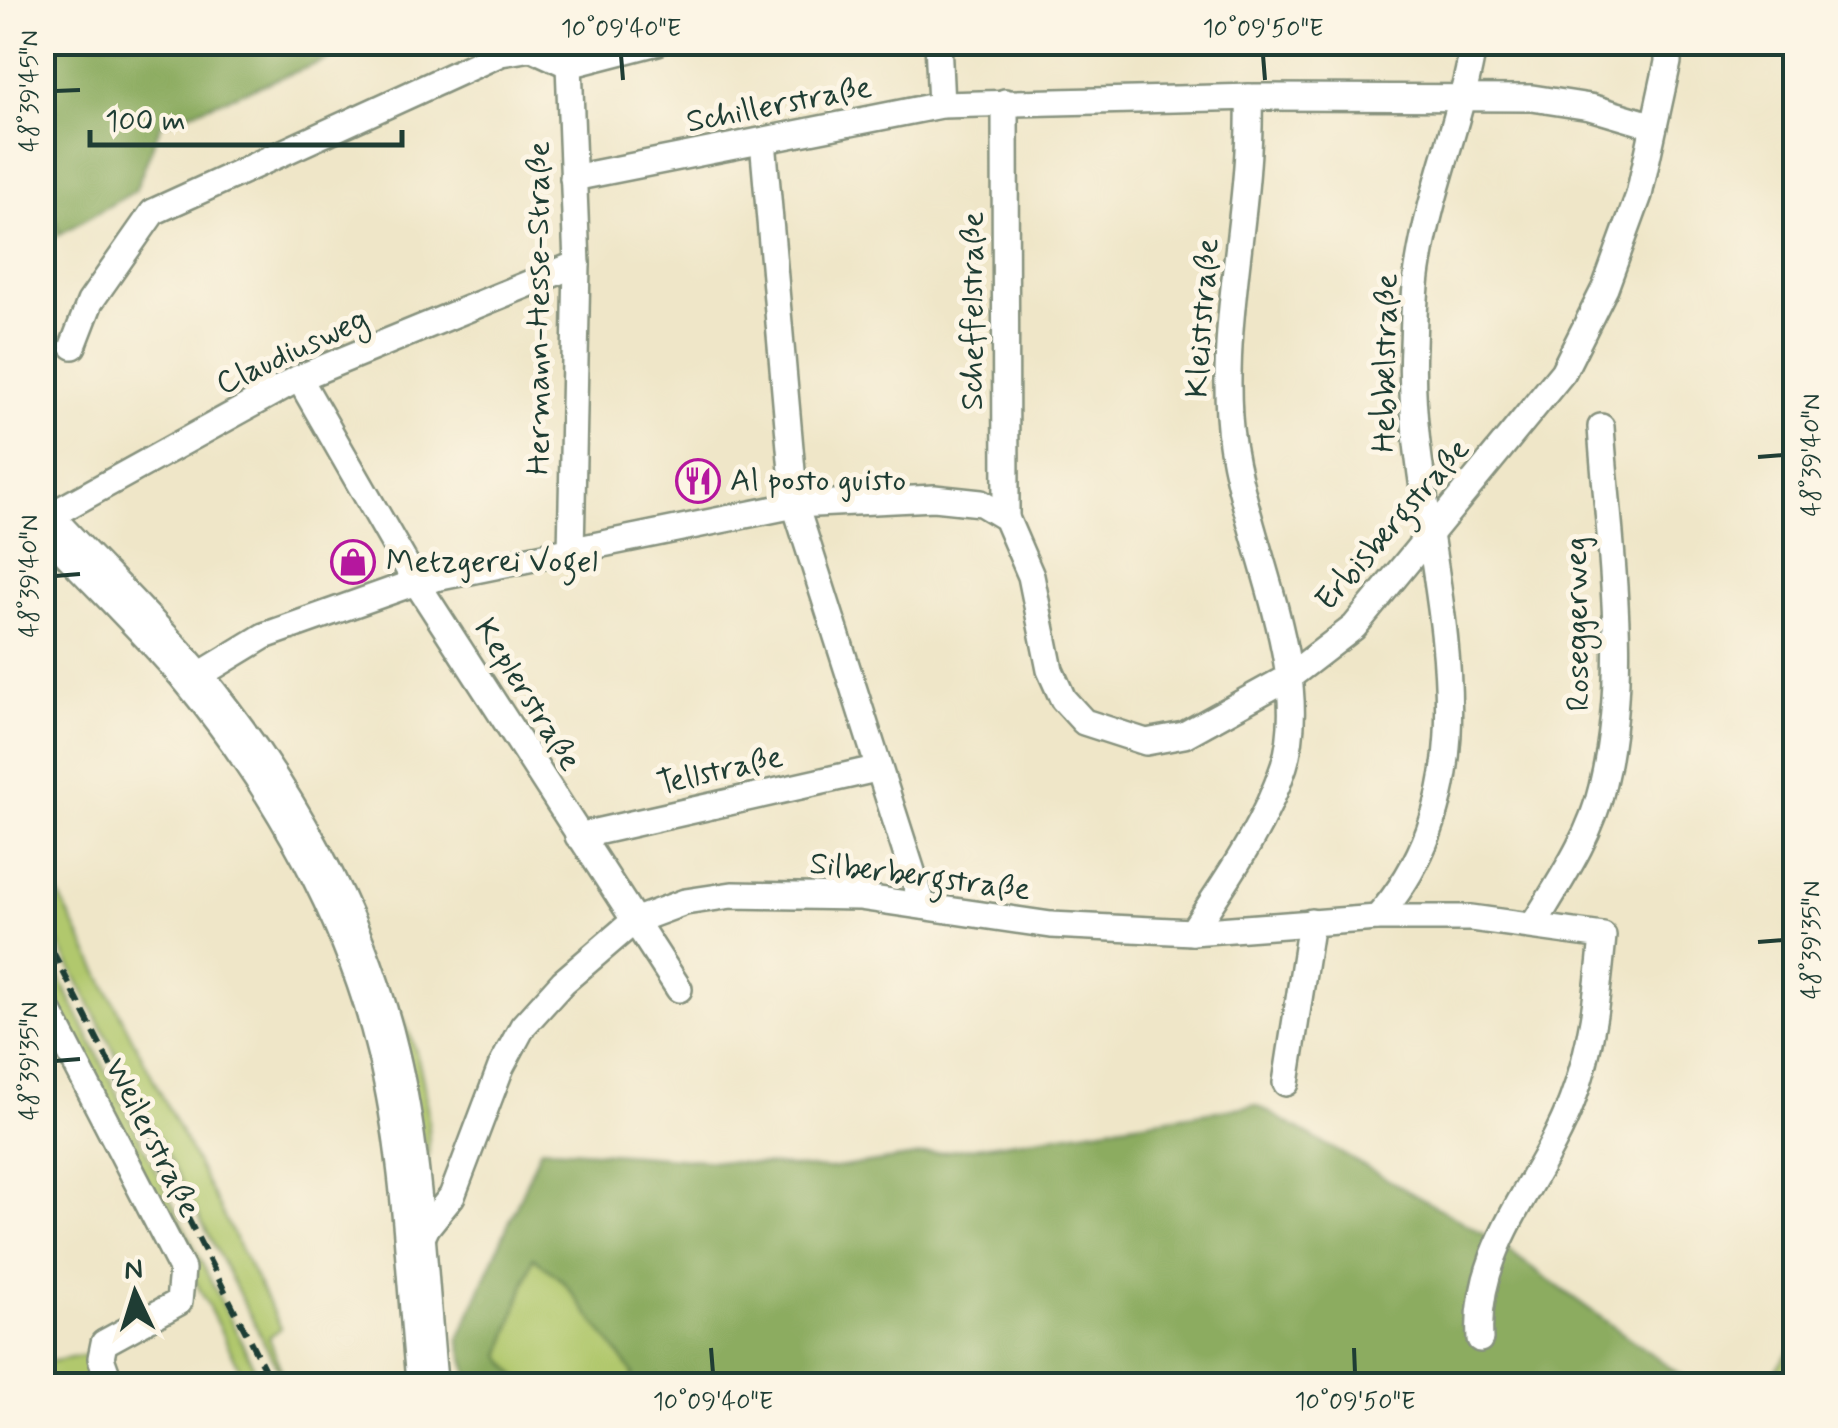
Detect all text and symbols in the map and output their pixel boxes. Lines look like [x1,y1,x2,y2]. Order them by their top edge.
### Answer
text: 10°09'40"E [561,13,681,46]
text: 10°09'50"E [1202,13,1324,46]
text: 48°39'45"N [14,30,47,152]
street label: Schillerstraße [683,66,875,144]
scale bar [90,85,402,147]
text: 100 m [105,102,186,141]
street label: Hermann-Hesse-Straße [518,141,560,475]
street label: Scheffelstraße [952,212,994,410]
street label: Kleiststraße [1176,237,1230,399]
street label: Hebbelstraße [1363,273,1409,453]
street label: Claudiusweg [209,299,376,407]
text: 48°39'40"N [1796,394,1829,516]
street label: Erbisbergstraße [1306,430,1482,622]
restaurant icon: Al posto guisto [675,458,721,504]
place label: Al posto guisto [730,460,906,502]
text: 48°39'40"N [14,515,47,637]
street label: Roseggerweg [1555,536,1603,712]
shop icon: Metzgerei Vogel [330,539,376,585]
place label: Metzgerei Vogel [386,541,598,586]
street label: Keplerstraße [463,611,591,779]
street label: Tellstraße [653,736,787,806]
street label: Silberbergstraße [807,843,1033,914]
text: 48°39'35"N [1796,881,1829,999]
text: 48°39'35"N [14,1002,47,1120]
street label: Weilerstraße [94,1051,210,1225]
north arrow [85,1243,185,1343]
text: N [123,1251,144,1290]
text: 10°09'40"E [653,1386,773,1419]
text: 10°09'50"E [1294,1386,1416,1419]

